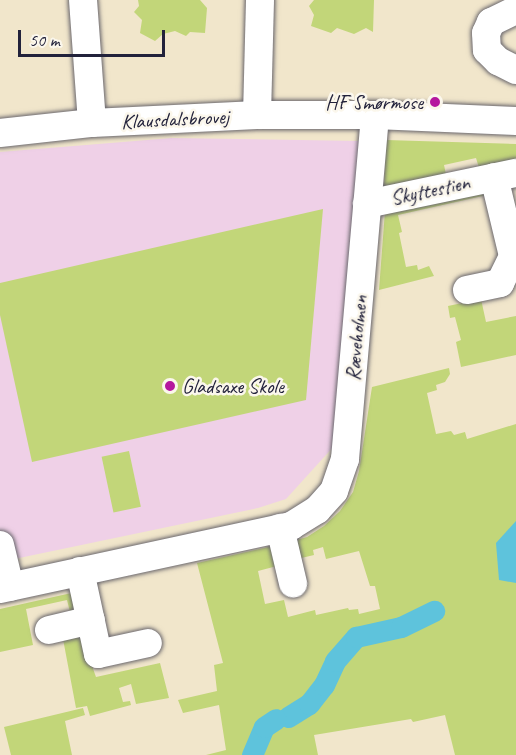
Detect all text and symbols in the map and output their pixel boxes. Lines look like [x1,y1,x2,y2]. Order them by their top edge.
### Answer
scale bar [21,18,168,56]
text: 50 m [29,29,60,51]
place label: HF Smørmose [325,89,423,115]
marker: HF Smørmose [428,95,442,109]
street label: Klausdalsbrovej [120,104,230,134]
street label: Skyttestien [388,169,472,211]
street label: Ræveholmen [340,294,372,382]
place label: Gladsaxe Skole [182,373,284,399]
marker: Gladsaxe Skole [163,379,177,393]

